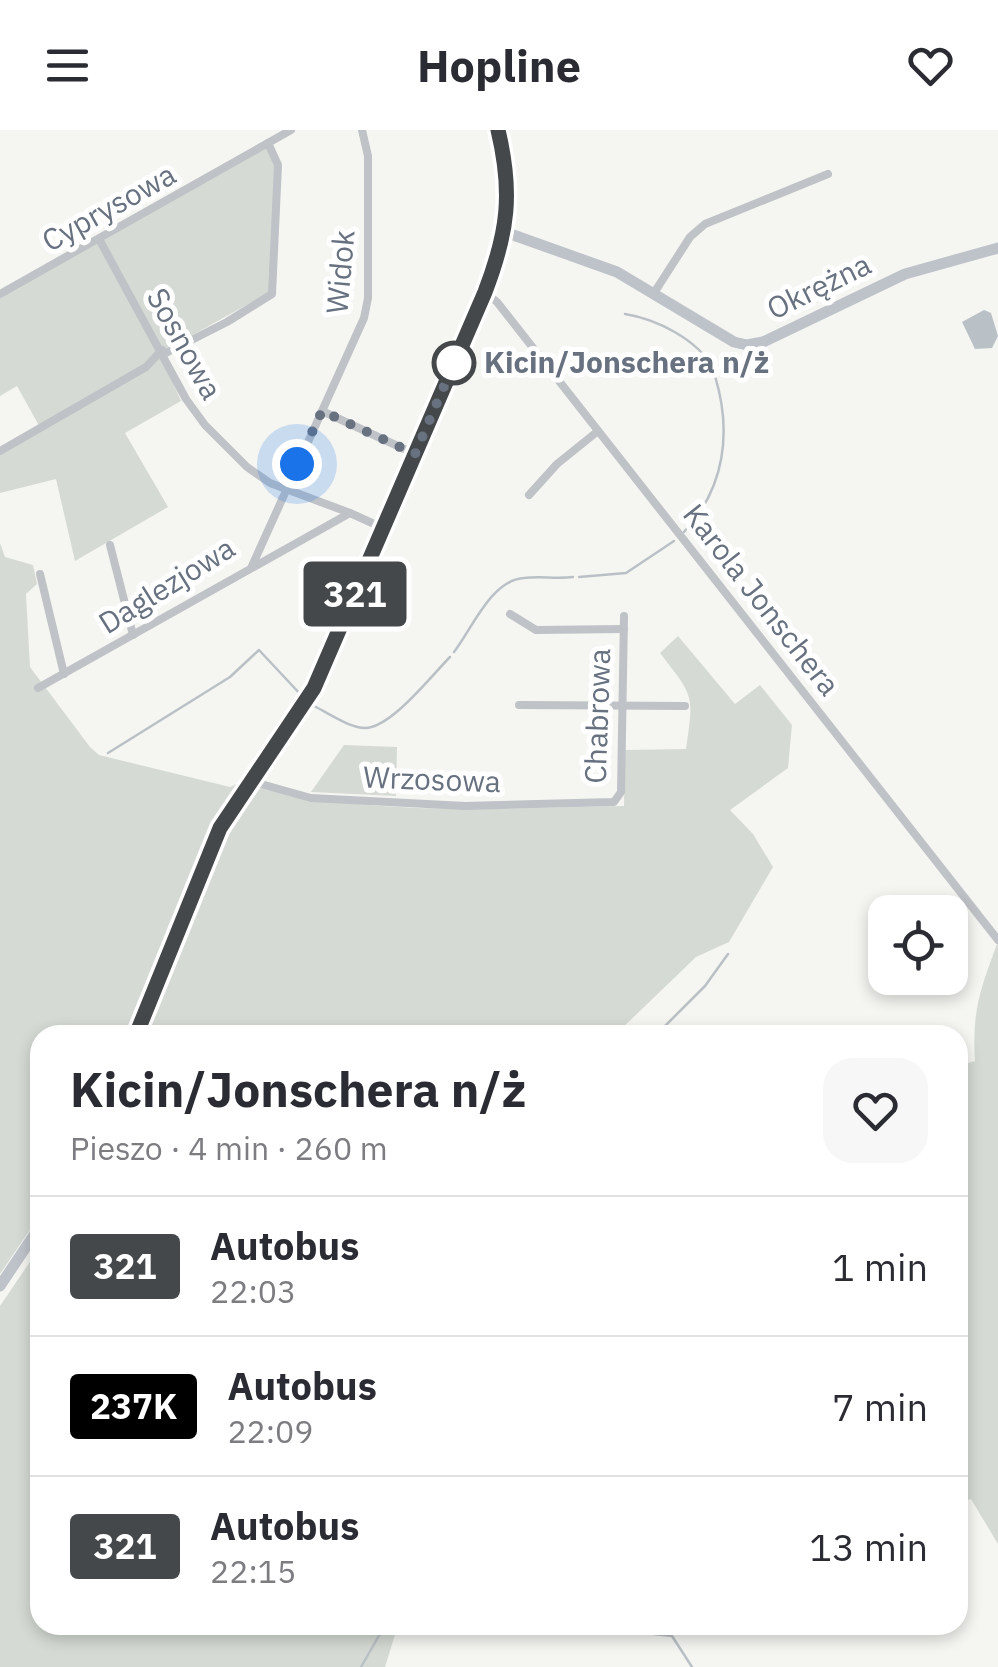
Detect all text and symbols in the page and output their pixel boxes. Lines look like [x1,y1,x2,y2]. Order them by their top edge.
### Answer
text: Hopline [417,36,581,94]
icon: menu [40,38,95,93]
icon: heart [903,38,958,93]
street label: Cyprysowa [34,154,182,259]
street label: Widok [316,228,363,316]
street label: Okrężna [760,244,877,328]
street label: Sosnowa [139,281,232,406]
marker: Kicin/Jonschera n/ż [433,342,475,384]
place label: Kicin/Jonschera n/ż [484,342,769,381]
your location [272,439,322,489]
street label: Karola Jonschera [675,495,849,703]
street label: Daglezjowa [91,528,242,642]
line badge: 321 [298,562,412,626]
text: 321 [323,571,387,617]
street label: Chabrowa [575,648,618,784]
street label: Wrzosowa [362,757,502,800]
map controls [868,895,968,995]
button: locate [868,895,968,995]
text: Kicin/Jonschera n/ż [70,1058,526,1120]
button: heart [823,1058,928,1163]
text: Pieszo · 4 min · 260 m [70,1127,388,1169]
text: Autobus [210,1221,359,1270]
text: 1 min [832,1242,928,1291]
text: 321 [93,1243,157,1289]
text: 22:03 [210,1270,296,1312]
text: Autobus [227,1361,377,1410]
text: 7 min [832,1382,928,1431]
text: 237K [90,1383,177,1429]
text: 22:09 [227,1410,314,1452]
text: Autobus [210,1501,359,1550]
text: 13 min [809,1522,928,1571]
text: 321 [93,1523,157,1569]
text: 22:15 [210,1550,296,1592]

